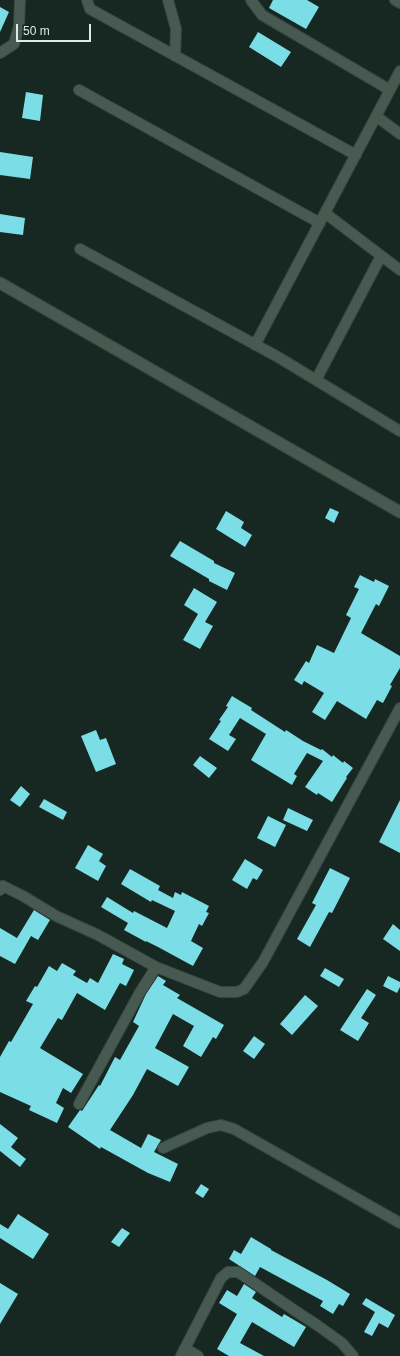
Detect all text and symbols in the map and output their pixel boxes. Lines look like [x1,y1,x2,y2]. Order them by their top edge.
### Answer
scale bar [18,16,93,42]
text: 50 m [23,24,50,38]

